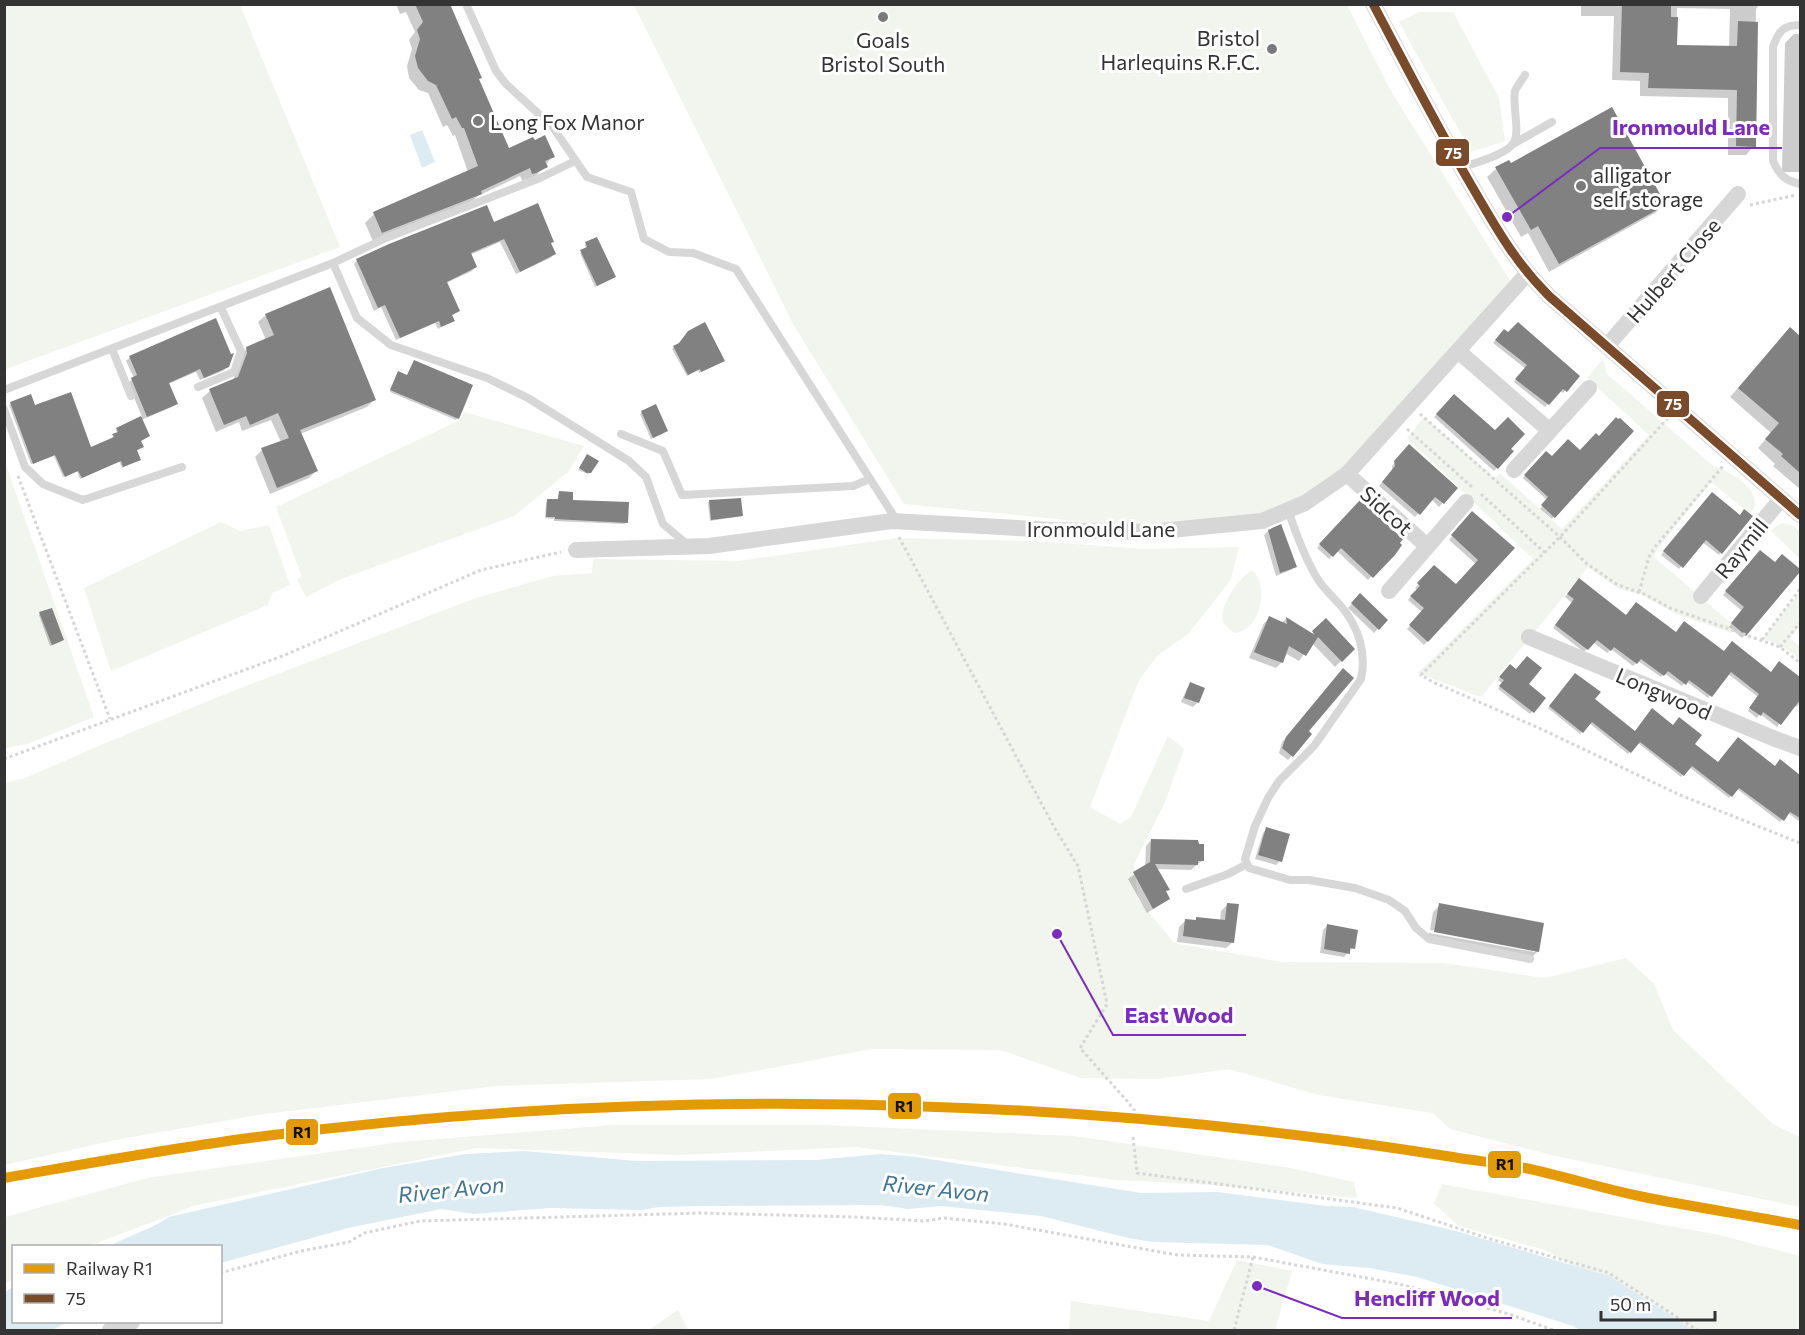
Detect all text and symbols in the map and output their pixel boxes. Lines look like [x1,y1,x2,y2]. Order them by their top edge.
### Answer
marker: Goals Bristol South [876,10,890,24]
place label: Bristol Harlequins R.F.C. [1100,25,1260,74]
place label: Goals Bristol South [821,27,945,76]
marker: Bristol Harlequins R.F.C. [1265,42,1279,56]
callout: Ironmould Lane [1600,108,1782,148]
place label: Long Fox Manor [490,109,645,134]
text: Ironmould Lane [1612,113,1770,140]
marker: Long Fox Manor [471,114,485,128]
line badge: 75 [1435,138,1470,167]
text: 75 [1444,143,1462,162]
place label: alligator self storage [1593,162,1703,211]
marker: alligator self storage [1574,179,1588,193]
street label: Hulbert Close [1621,213,1725,327]
line badge: 75 [1656,390,1690,418]
text: 75 [1664,394,1682,413]
street label: Sidcot [1356,480,1418,540]
street label: Raymill [1709,513,1773,583]
street label: Ironmould Lane [1027,516,1175,541]
street label: Longwood [1612,662,1716,724]
callout: East Wood [1113,995,1246,1035]
text: East Wood [1125,1001,1233,1028]
line badge: R1 [887,1092,922,1120]
text: R1 [895,1096,913,1115]
line badge: R1 [285,1118,319,1146]
text: R1 [293,1122,311,1141]
line badge: R1 [1487,1150,1522,1179]
text: R1 [1496,1154,1514,1173]
water label: River Avon [881,1169,991,1207]
water label: River Avon [396,1170,506,1208]
legend [12,1245,222,1323]
text: Railway R1 [66,1257,153,1279]
callout: Hencliff Wood [1342,1278,1512,1318]
text: Hencliff Wood [1354,1284,1500,1311]
scale bar [1601,1284,1715,1322]
text: 75 [66,1287,86,1309]
text: 50 m [1610,1293,1651,1315]

